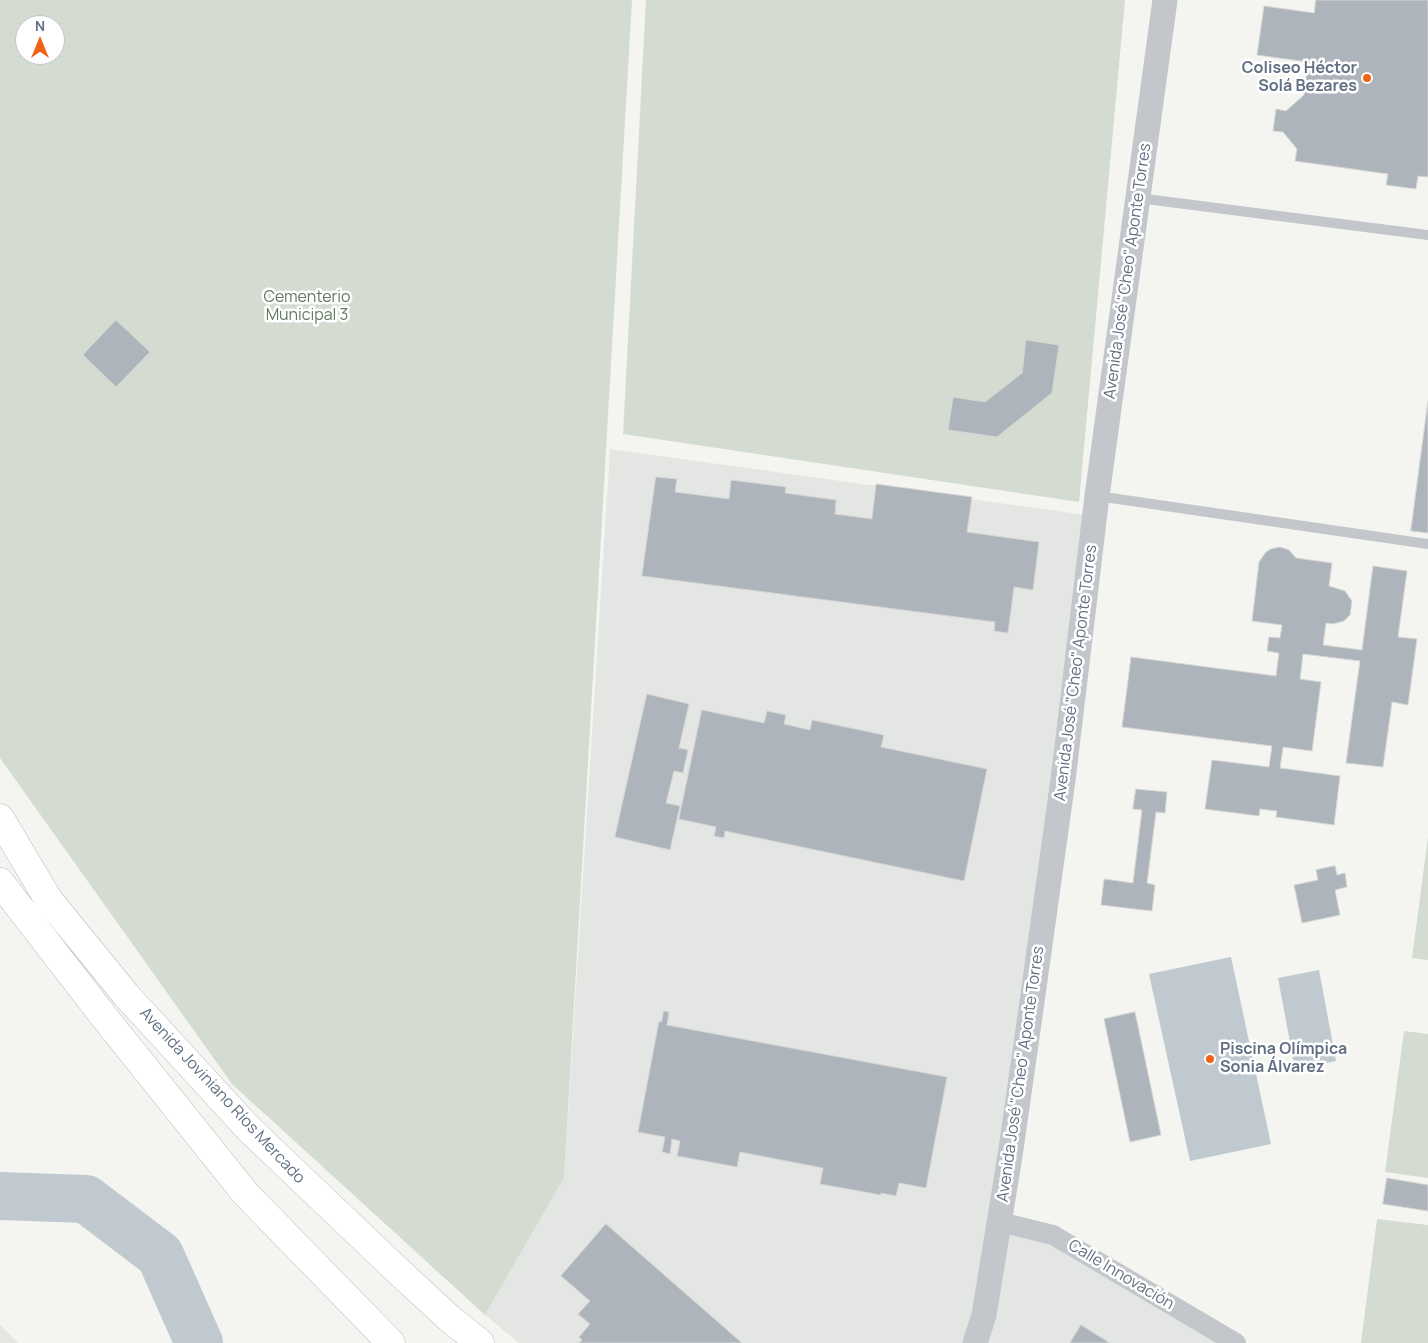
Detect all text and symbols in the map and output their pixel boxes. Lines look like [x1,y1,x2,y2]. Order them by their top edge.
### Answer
north arrow [15,15,65,65]
text: N [35,16,45,35]
place label: Coliseo Héctor Solá Bezares [1242,59,1357,97]
marker: Coliseo Héctor Solá Bezares [1361,72,1373,84]
street label: Avenida José "Cheo" Aponte Torres [1101,142,1155,400]
park label: Cementerio Municipal 3 [263,288,351,326]
street label: Avenida José "Cheo" Aponte Torres [1051,544,1101,802]
street label: Avenida José "Cheo" Aponte Torres [994,945,1048,1203]
street label: Avenida Joviniano Ríos Mercado [135,1004,309,1188]
place label: Piscina Olímpica Sonia Álvarez [1220,1040,1347,1078]
marker: Piscina Olímpica Sonia Álvarez [1204,1053,1216,1065]
street label: Calle Innovación [1065,1236,1177,1314]

